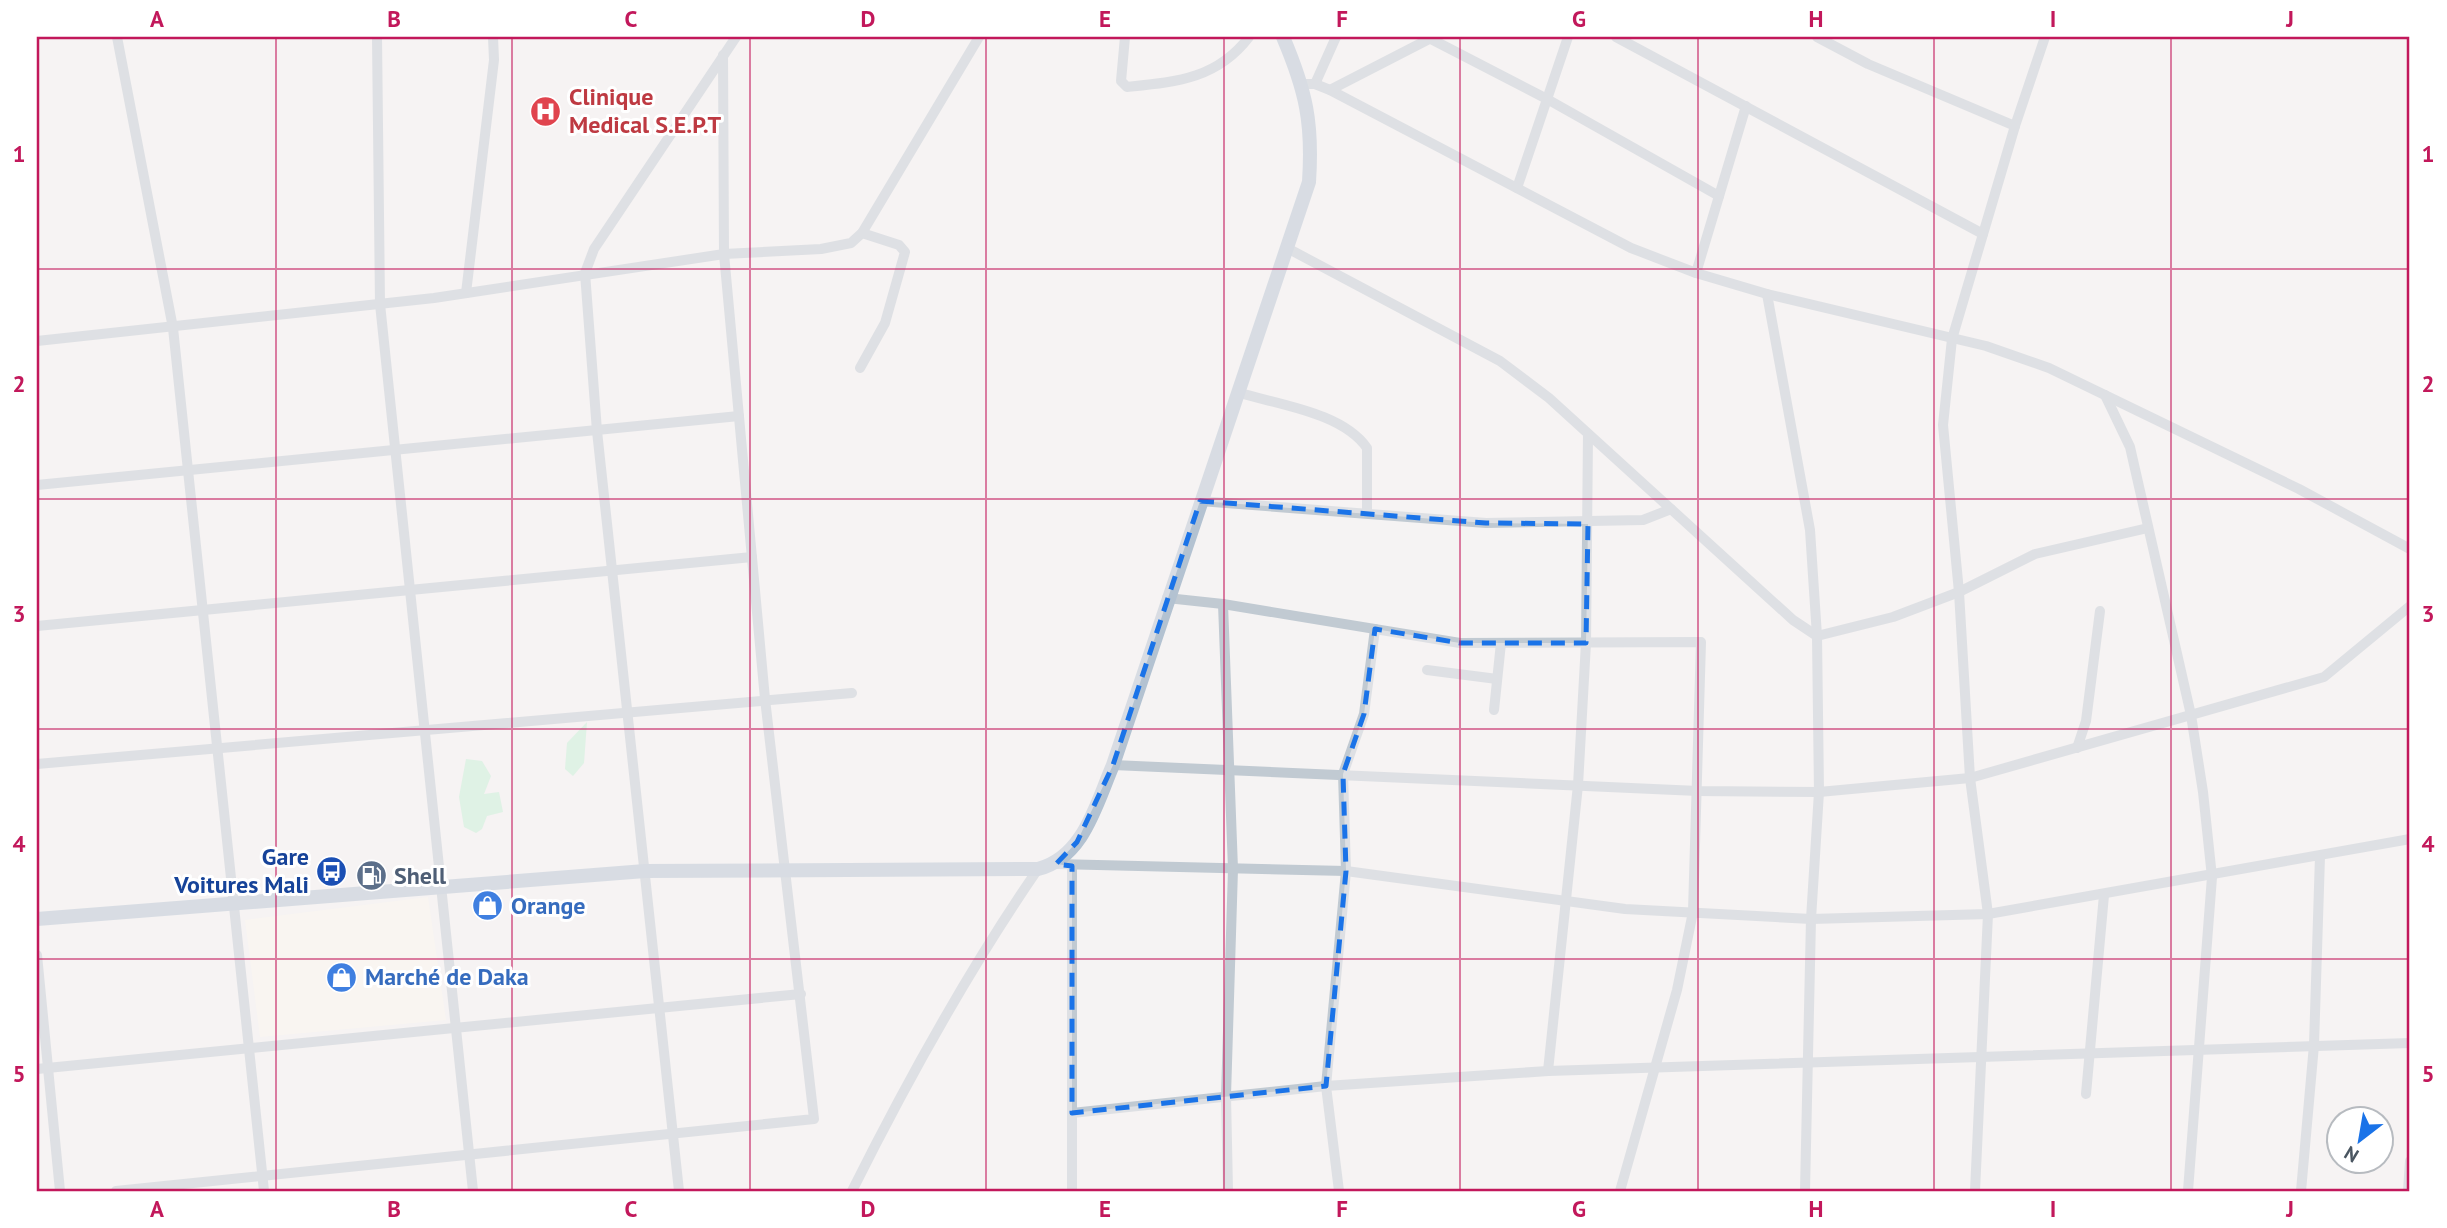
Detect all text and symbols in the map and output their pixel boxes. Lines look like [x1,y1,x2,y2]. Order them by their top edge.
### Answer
text: A [150,4,164,33]
text: B [387,4,401,33]
text: C [625,4,638,33]
text: D [861,4,875,33]
text: E [1099,4,1111,33]
text: F [1336,4,1348,33]
text: G [1572,4,1586,33]
text: H [1809,4,1823,33]
text: I [2050,4,2056,33]
text: J [2285,4,2294,33]
place label: Clinique Medical S.E.P.T [569,81,721,140]
hospital icon: Clinique Medical S.E.P.T [529,94,563,128]
text: 1 [12,139,26,168]
text: 1 [2421,139,2435,168]
text: 2 [12,369,26,398]
text: 2 [2421,369,2435,398]
text: 3 [12,599,26,628]
text: 3 [2421,599,2435,628]
text: 4 [12,829,26,858]
text: 4 [2421,829,2435,858]
place label: Gare Voitures Mali [173,841,309,900]
bus stop icon: Gare Voitures Mali [315,854,349,888]
fuel station icon: Shell [354,859,388,893]
place label: Shell [394,860,447,891]
shop icon: Orange [471,889,505,923]
place label: Orange [511,890,586,921]
shop icon: Marché de Daka [325,960,359,994]
place label: Marché de Daka [365,961,529,992]
text: 5 [12,1059,26,1088]
text: 5 [2421,1059,2435,1088]
north arrow [2324,1106,2394,1176]
text: N [2340,1141,2363,1168]
text: A [150,1194,164,1223]
text: B [387,1194,401,1223]
text: C [625,1194,638,1223]
text: D [861,1194,875,1223]
text: E [1099,1194,1111,1223]
text: F [1336,1194,1348,1223]
text: G [1572,1194,1586,1223]
text: H [1809,1194,1823,1223]
text: I [2050,1194,2056,1223]
text: J [2285,1194,2294,1223]

